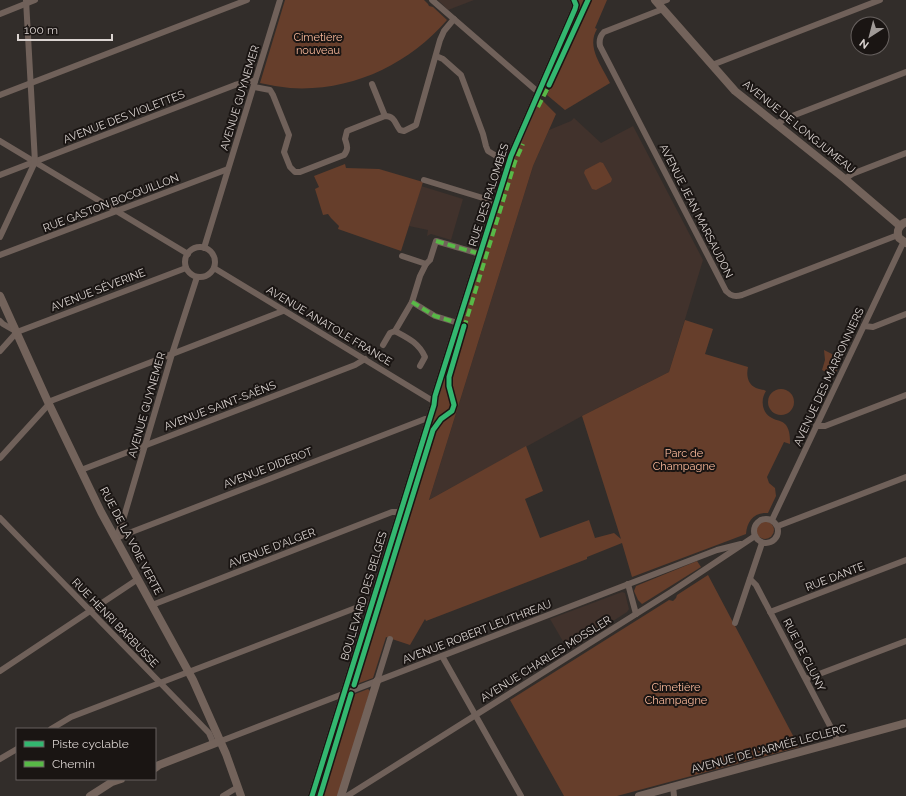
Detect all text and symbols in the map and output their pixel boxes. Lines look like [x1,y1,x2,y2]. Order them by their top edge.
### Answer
scale bar [18,16,112,42]
north arrow [850,16,890,56]
text: 100 m [24,23,58,37]
park label: Cimetière nouveau [293,31,343,57]
text: N [857,36,872,51]
street label: AVENUE GUYNEMER [218,44,262,152]
street label: AVENUE DE LONGJUMEAU [740,78,858,176]
street label: AVENUE DES VIOLETTES [61,88,187,146]
street label: RUE DES PALOMBES [466,142,512,248]
street label: AVENUE JEAN MARSAUDON [656,142,736,280]
street label: RUE GASTON BOCQUILLON [41,171,181,235]
street label: AVENUE SÉVERINE [49,265,147,314]
street label: AVENUE ANATOLE FRANCE [264,283,394,369]
street label: AVENUE DES MARRONNIERS [791,305,867,448]
street label: AVENUE GUYNEMER [126,351,168,459]
street label: AVENUE SAINT-SAËNS [162,379,278,433]
street label: AVENUE DIDEROT [222,445,315,491]
park label: Parc de Champagne [653,447,716,473]
street label: RUE DE LA VOIE VERTE [97,485,165,597]
street label: AVENUE D'ALGER [227,525,317,571]
street label: BOULEVARD DES BELGES [338,530,390,662]
street label: RUE DANTE [804,560,867,594]
street label: RUE HENRI BARBUSSE [69,576,161,670]
street label: AVENUE ROBERT LEUTHREAU [401,598,553,666]
street label: AVENUE CHARLES MOSSLER [478,613,614,705]
street label: RUE DE CLUNY [780,616,828,694]
park label: Cimetière Champagne [645,681,708,707]
street label: AVENUE DE L'ARMÉE LECLERC [690,721,848,776]
legend [16,728,156,780]
text: Piste cyclable [52,737,129,751]
text: Chemin [52,757,95,771]

